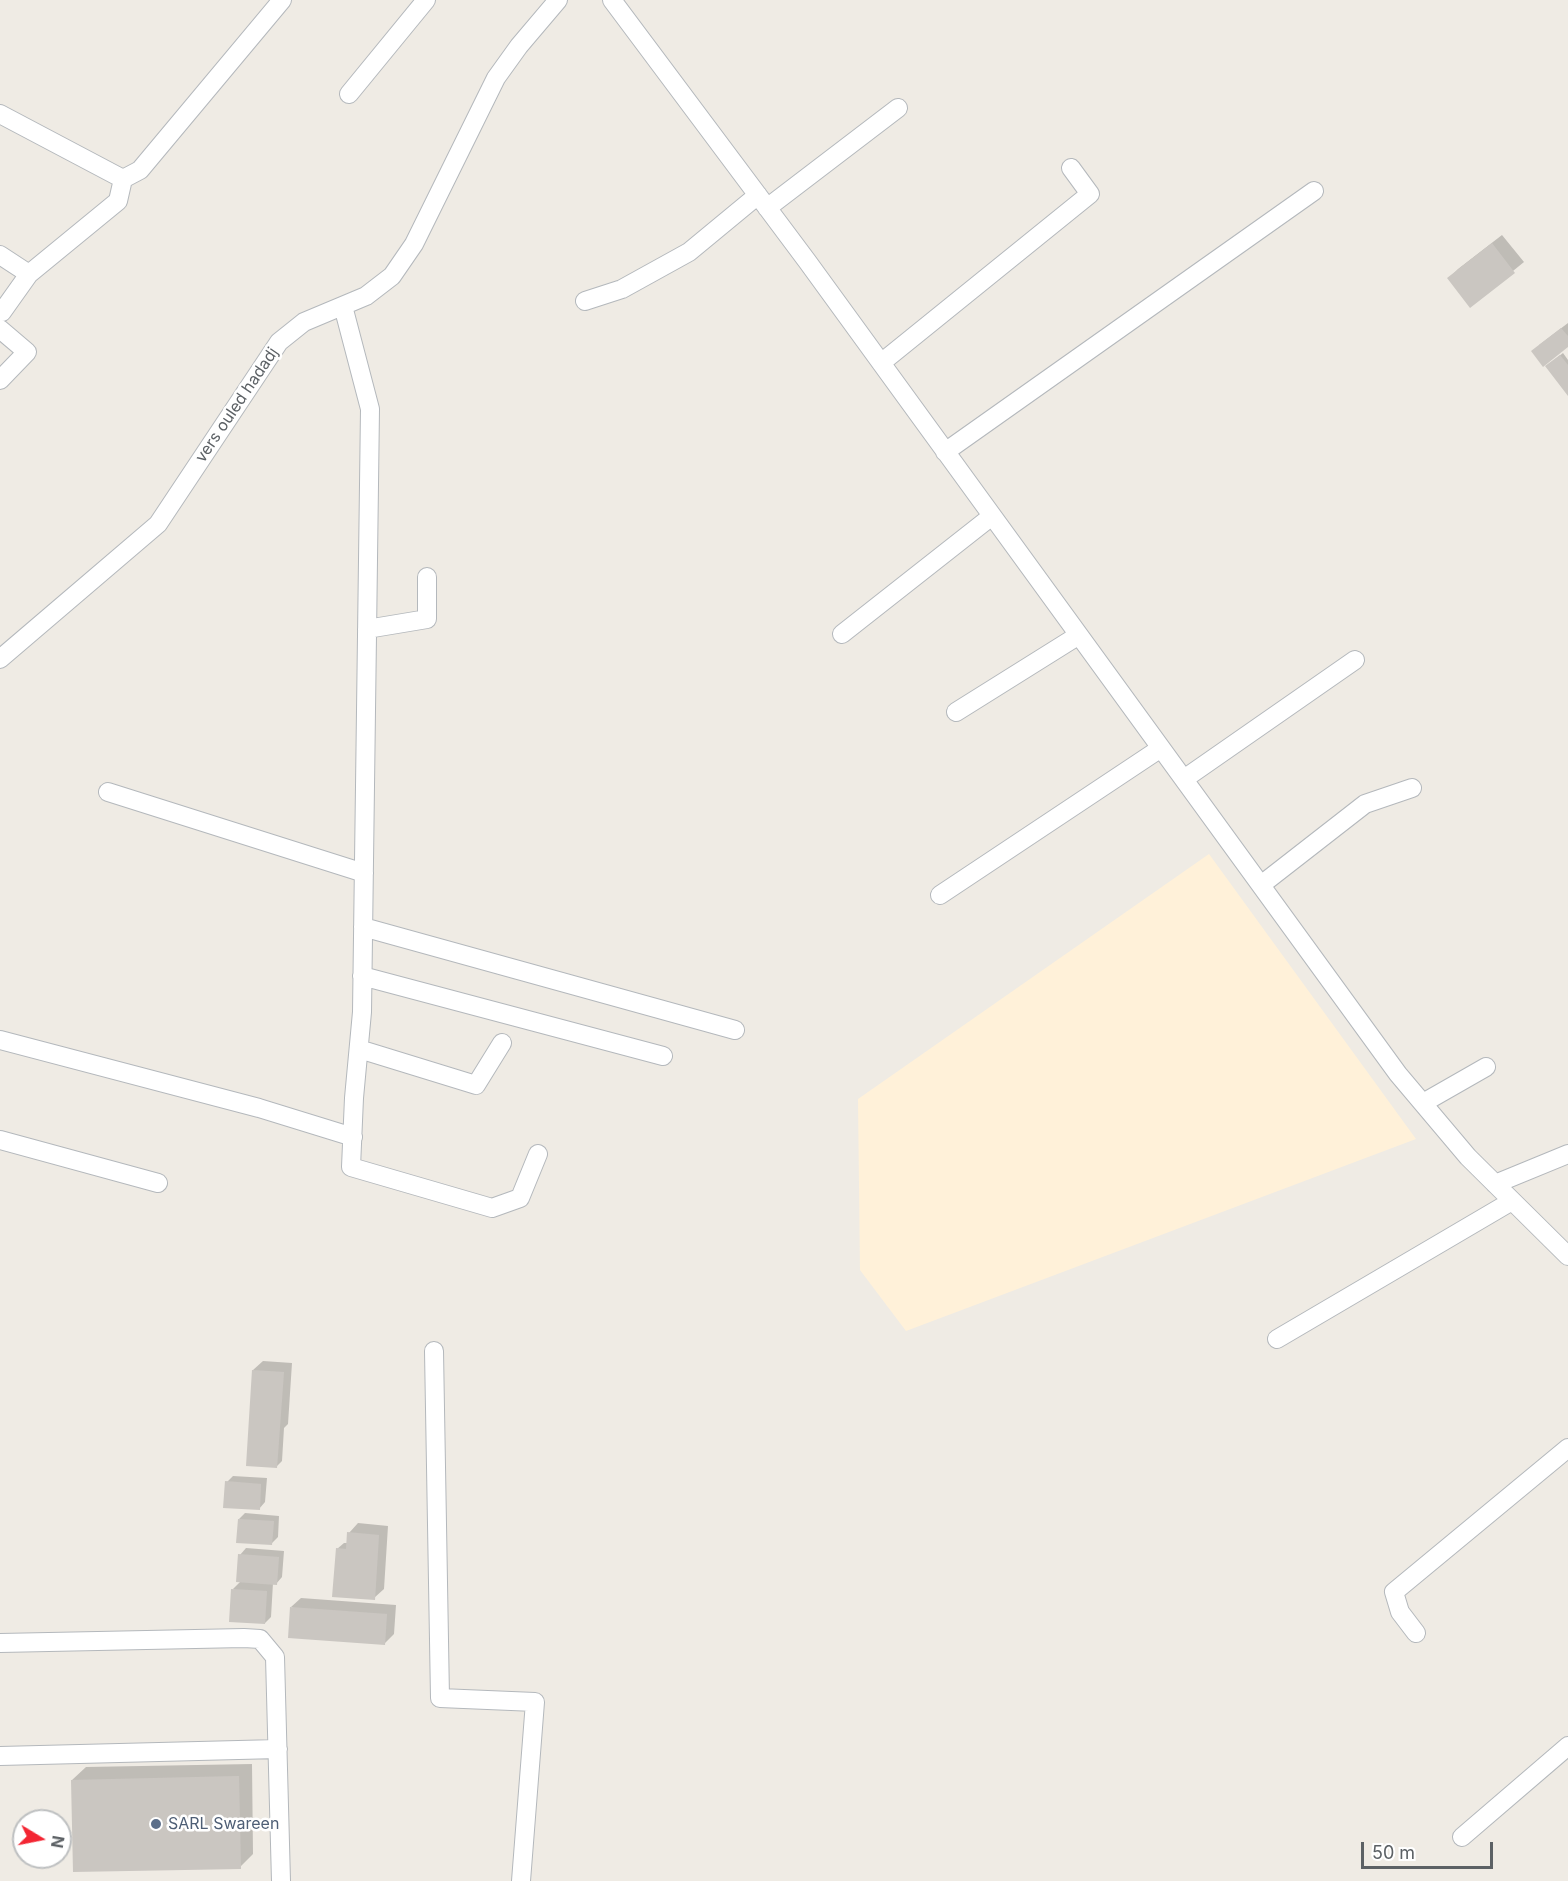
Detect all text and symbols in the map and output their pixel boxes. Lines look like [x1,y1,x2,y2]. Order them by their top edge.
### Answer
street label: vers ouled hadadj [191,344,283,466]
north arrow [12,1809,72,1869]
place label: SARL Swareen [168,1814,279,1834]
marker: SARL Swareen [149,1817,163,1831]
scale bar [1364,1830,1496,1868]
text: N [47,1834,69,1850]
text: 50 m [1372,1842,1415,1863]

